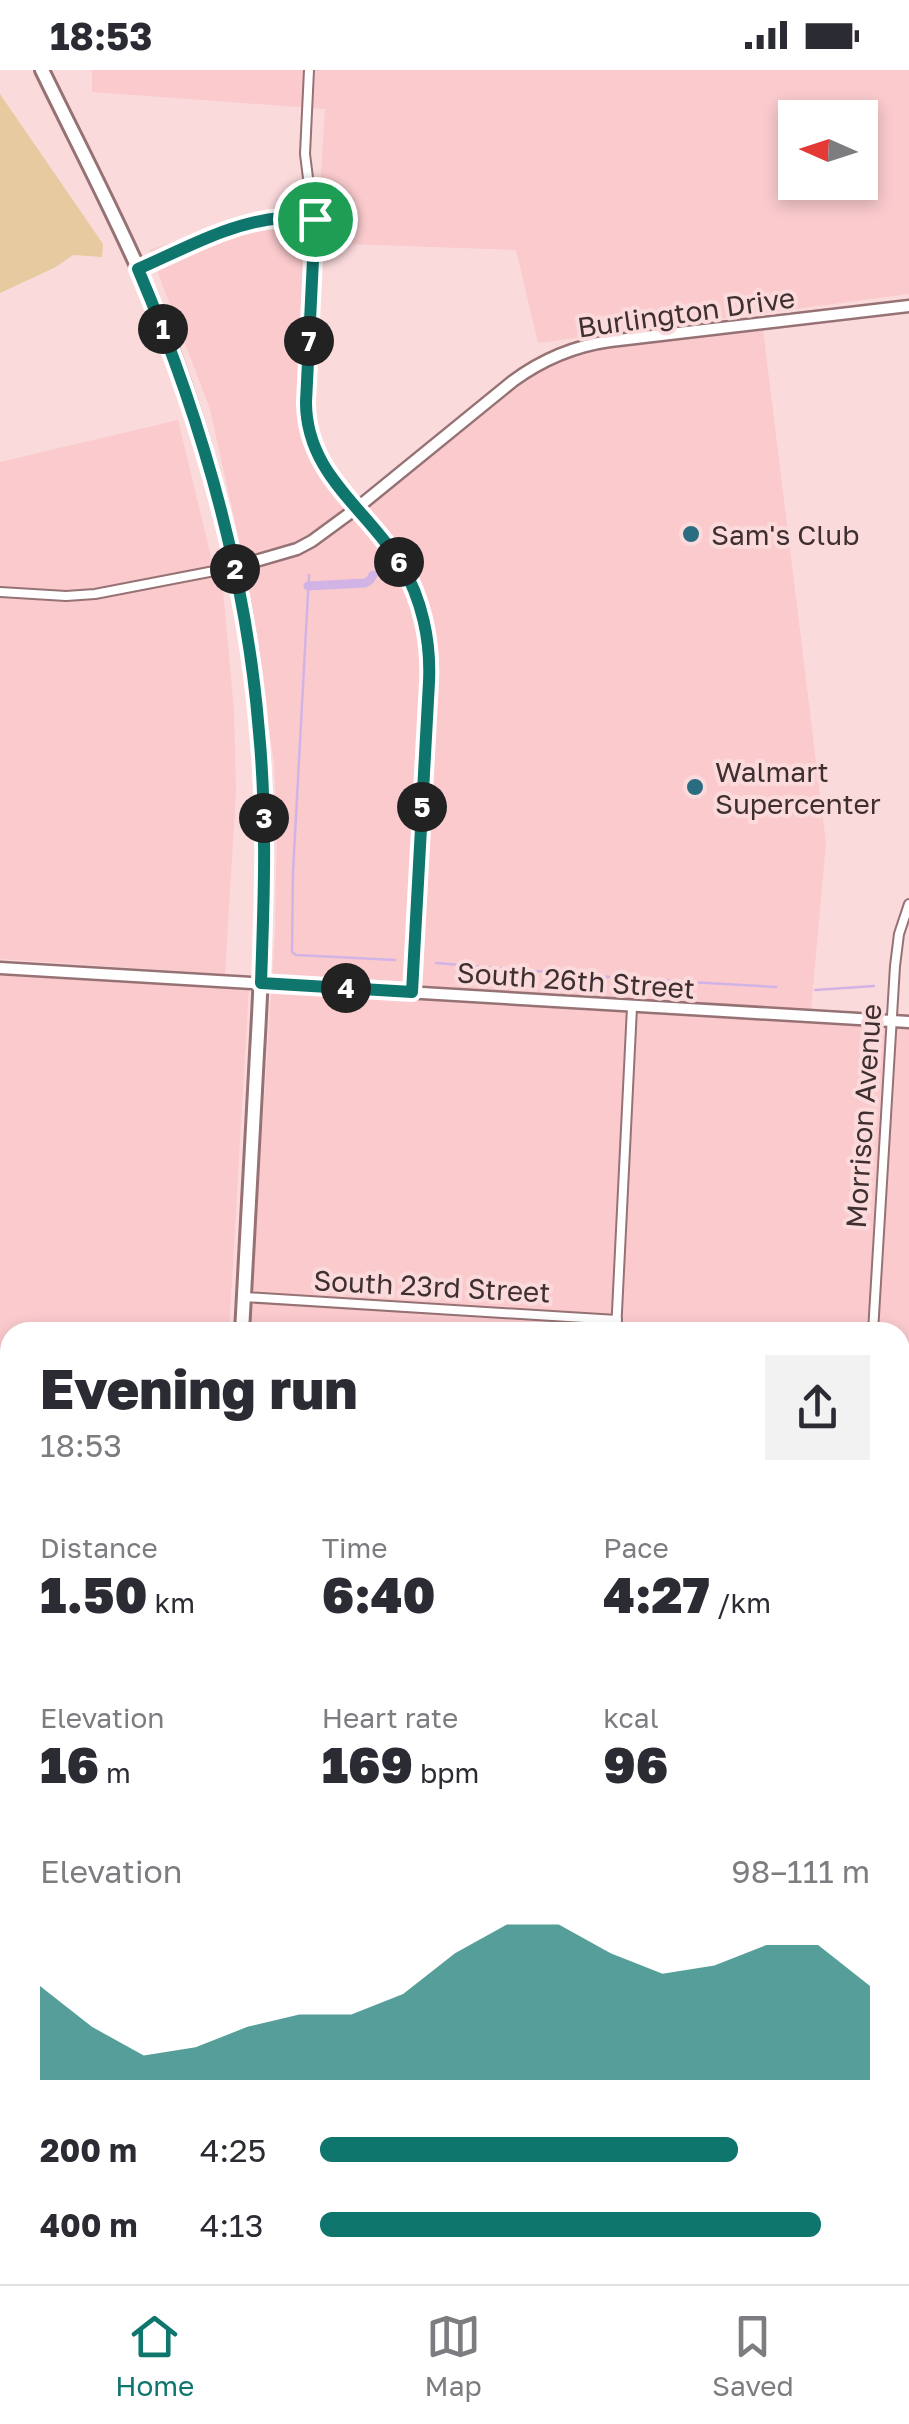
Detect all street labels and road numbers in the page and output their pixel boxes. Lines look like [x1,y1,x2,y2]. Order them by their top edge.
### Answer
street label: Burlington Drive [575,280,797,344]
street label: South 26th Street [456,955,696,1005]
street label: Morrison Avenue [839,1003,887,1229]
street label: South 23rd Street [313,1263,551,1309]

